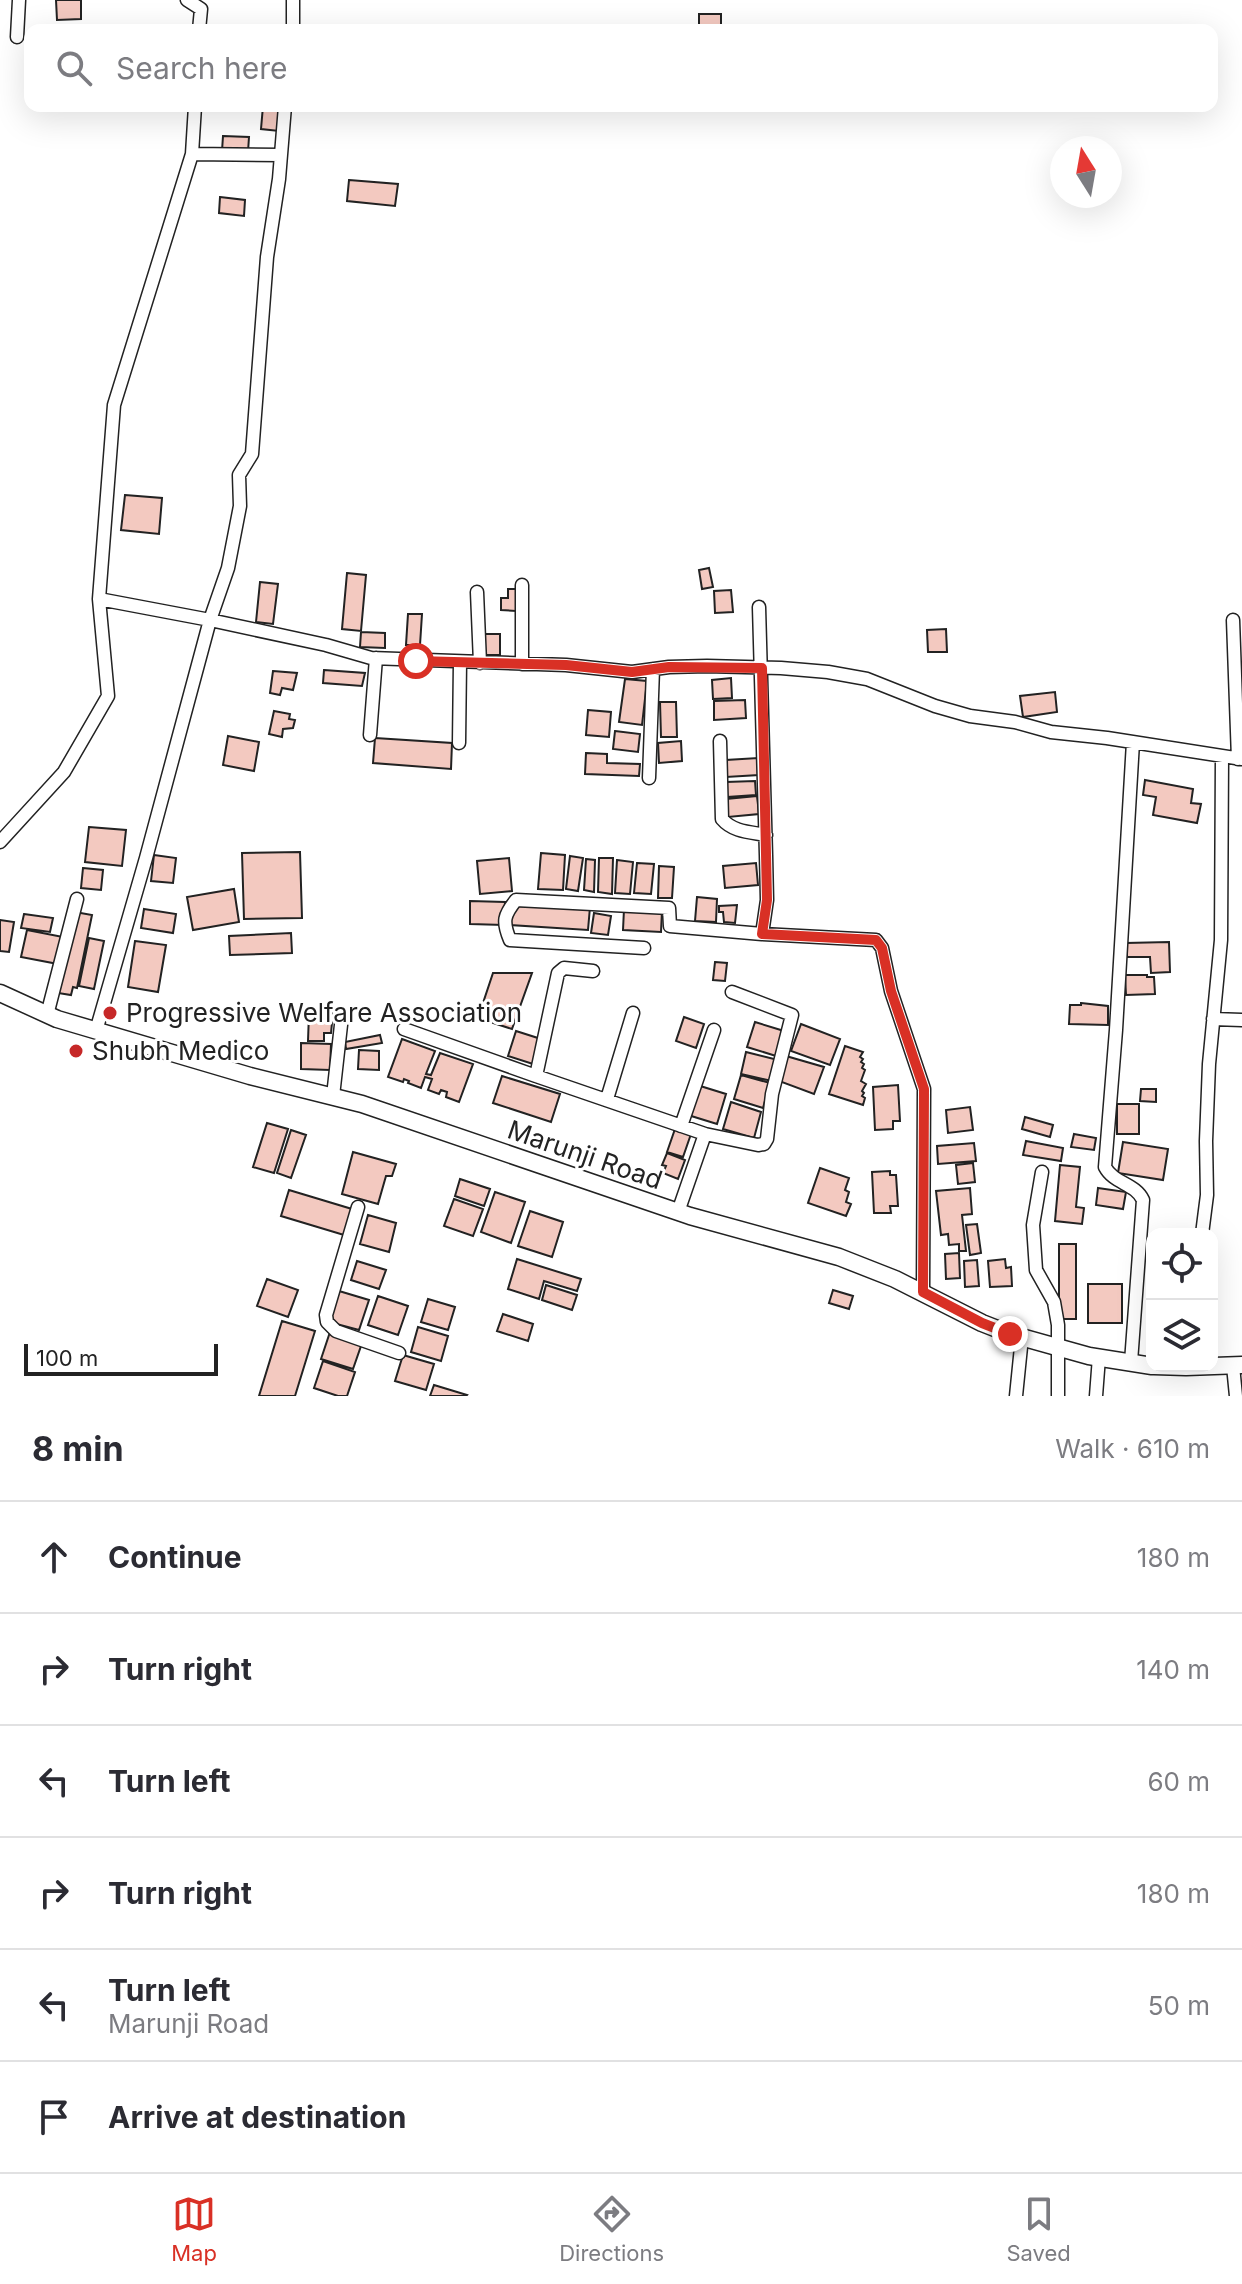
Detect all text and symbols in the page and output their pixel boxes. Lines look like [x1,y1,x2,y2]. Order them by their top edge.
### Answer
search box [24,24,1218,112]
icon: search [52,46,96,90]
text: Search here [116,50,288,86]
north arrow [1050,136,1122,208]
route start [398,643,434,679]
place label: Progressive Welfare Association [126,997,522,1028]
marker: Progressive Welfare Association [101,1004,119,1022]
place label: Shubh Medico [92,1035,269,1066]
marker: Shubh Medico [67,1042,85,1060]
street label: Marunji Road [504,1114,666,1195]
map controls [1146,1228,1218,1372]
button: locate [1146,1228,1218,1300]
button: layers [1146,1300,1218,1372]
route end [992,1316,1028,1352]
scale bar [24,1340,218,1376]
text: 100 m [36,1345,98,1371]
text: 8 min [32,1428,124,1469]
text: Walk · 610 m [1055,1433,1210,1464]
icon: ahead [32,1535,76,1579]
text: Continue [108,1539,242,1575]
text: 180 m [1137,1542,1210,1573]
icon: right [32,1647,76,1691]
text: Turn right [108,1651,252,1687]
text: 140 m [1136,1654,1210,1685]
icon: left [32,1759,76,1803]
text: Turn left [108,1763,230,1799]
text: 60 m [1147,1766,1210,1797]
icon: right [32,1871,76,1915]
text: Turn right [108,1875,252,1911]
text: 180 m [1137,1878,1210,1909]
text: Turn left [108,1972,230,2008]
icon: left [32,1983,76,2027]
text: 50 m [1148,1990,1210,2021]
text: Marunji Road [108,2008,269,2039]
icon: arrive [32,2095,76,2139]
text: Arrive at destination [108,2099,406,2135]
tab: Map [171,2192,217,2266]
tab: Directions [559,2192,664,2266]
tab: Saved [1006,2192,1071,2266]

